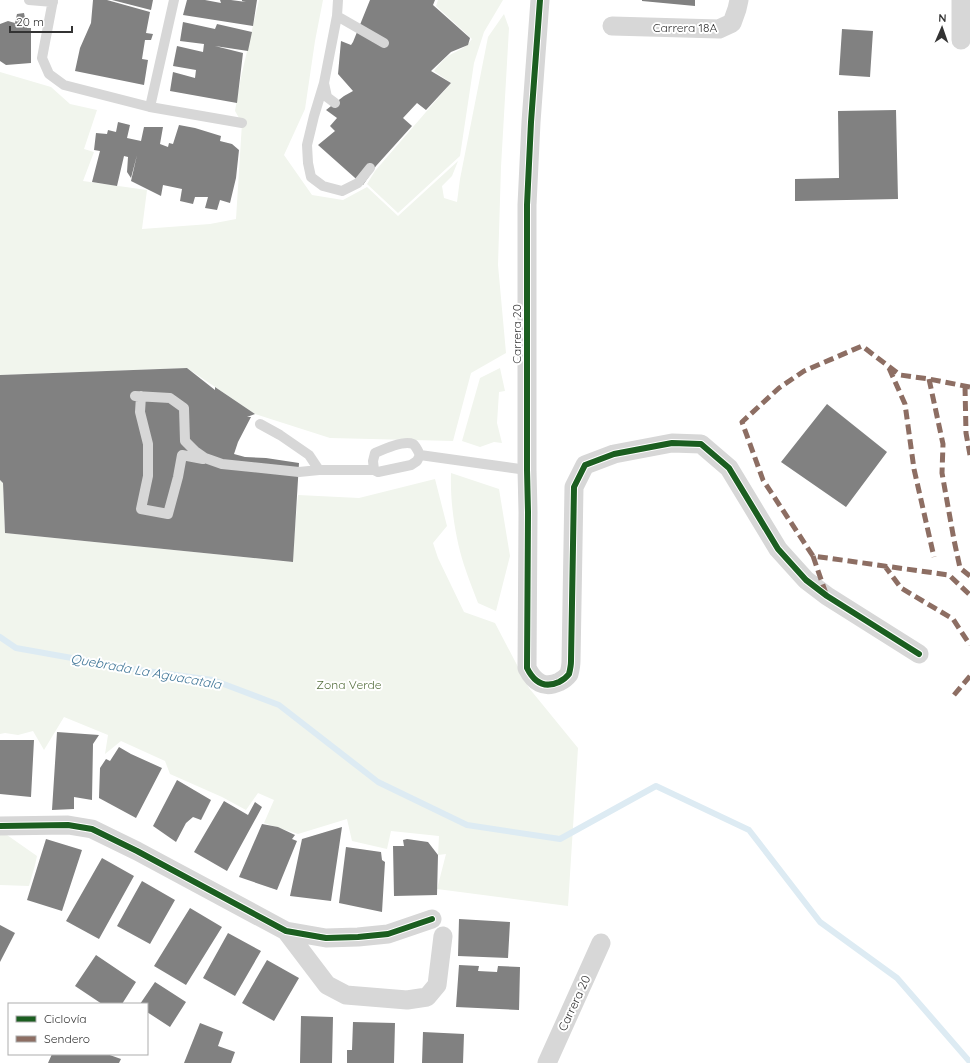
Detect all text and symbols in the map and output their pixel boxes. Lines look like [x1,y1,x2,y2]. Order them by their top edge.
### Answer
scale bar [10,8,72,34]
north arrow [922,8,962,48]
text: N [938,11,947,25]
text: 20 m [16,14,44,29]
street label: Carrera 18A [653,20,718,35]
street label: Carrera 20 [509,304,524,364]
water label: Quebrada La Aguacatala [70,650,224,692]
park label: Zona Verde [316,677,382,692]
street label: Carrera 20 [555,973,593,1033]
legend [8,1003,148,1055]
text: Ciclovía [44,1011,87,1026]
text: Sendero [44,1031,90,1046]

